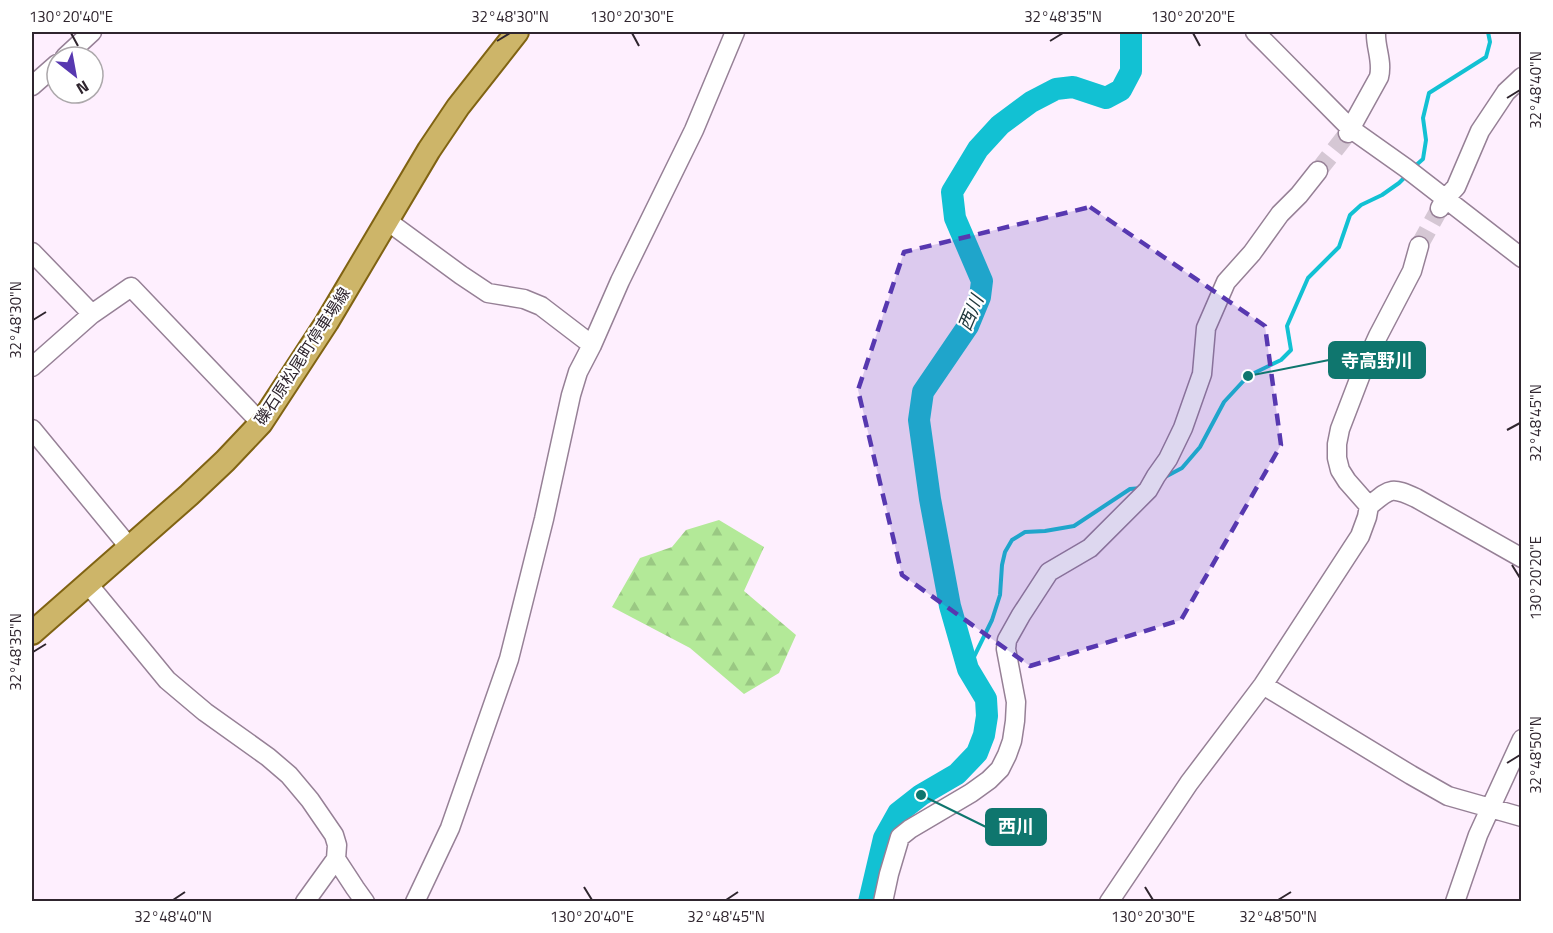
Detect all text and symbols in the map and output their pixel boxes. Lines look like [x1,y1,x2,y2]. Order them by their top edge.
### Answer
text: 130°20'40"E [29,5,113,28]
text: 32°48'30"N [471,5,549,28]
text: 130°20'30"E [590,5,674,28]
text: 32°48'35"N [1024,5,1102,28]
text: 130°20'20"E [1151,5,1235,28]
north arrow [45,45,105,105]
text: 32°48'40"N [1524,51,1547,129]
text: N [72,75,94,101]
text: 32°48'30"N [4,281,27,359]
street label: 礫石原松尾町停車場線 [248,282,356,430]
water label: 西川 [951,289,991,335]
callout: 寺高野川 [1329,342,1425,378]
text: 寺高野川 [1341,347,1413,374]
text: 32°48'45"N [1524,384,1547,462]
text: 130°20'20"E [1524,536,1547,620]
text: 32°48'35"N [4,613,27,691]
text: 32°48'50"N [1524,716,1547,794]
callout: 西川 [986,809,1046,845]
text: 西川 [998,813,1034,840]
text: 32°48'40"N [134,905,212,928]
text: 130°20'40"E [550,905,634,928]
text: 32°48'45"N [687,905,765,928]
text: 130°20'30"E [1111,905,1195,928]
text: 32°48'50"N [1239,905,1317,928]

